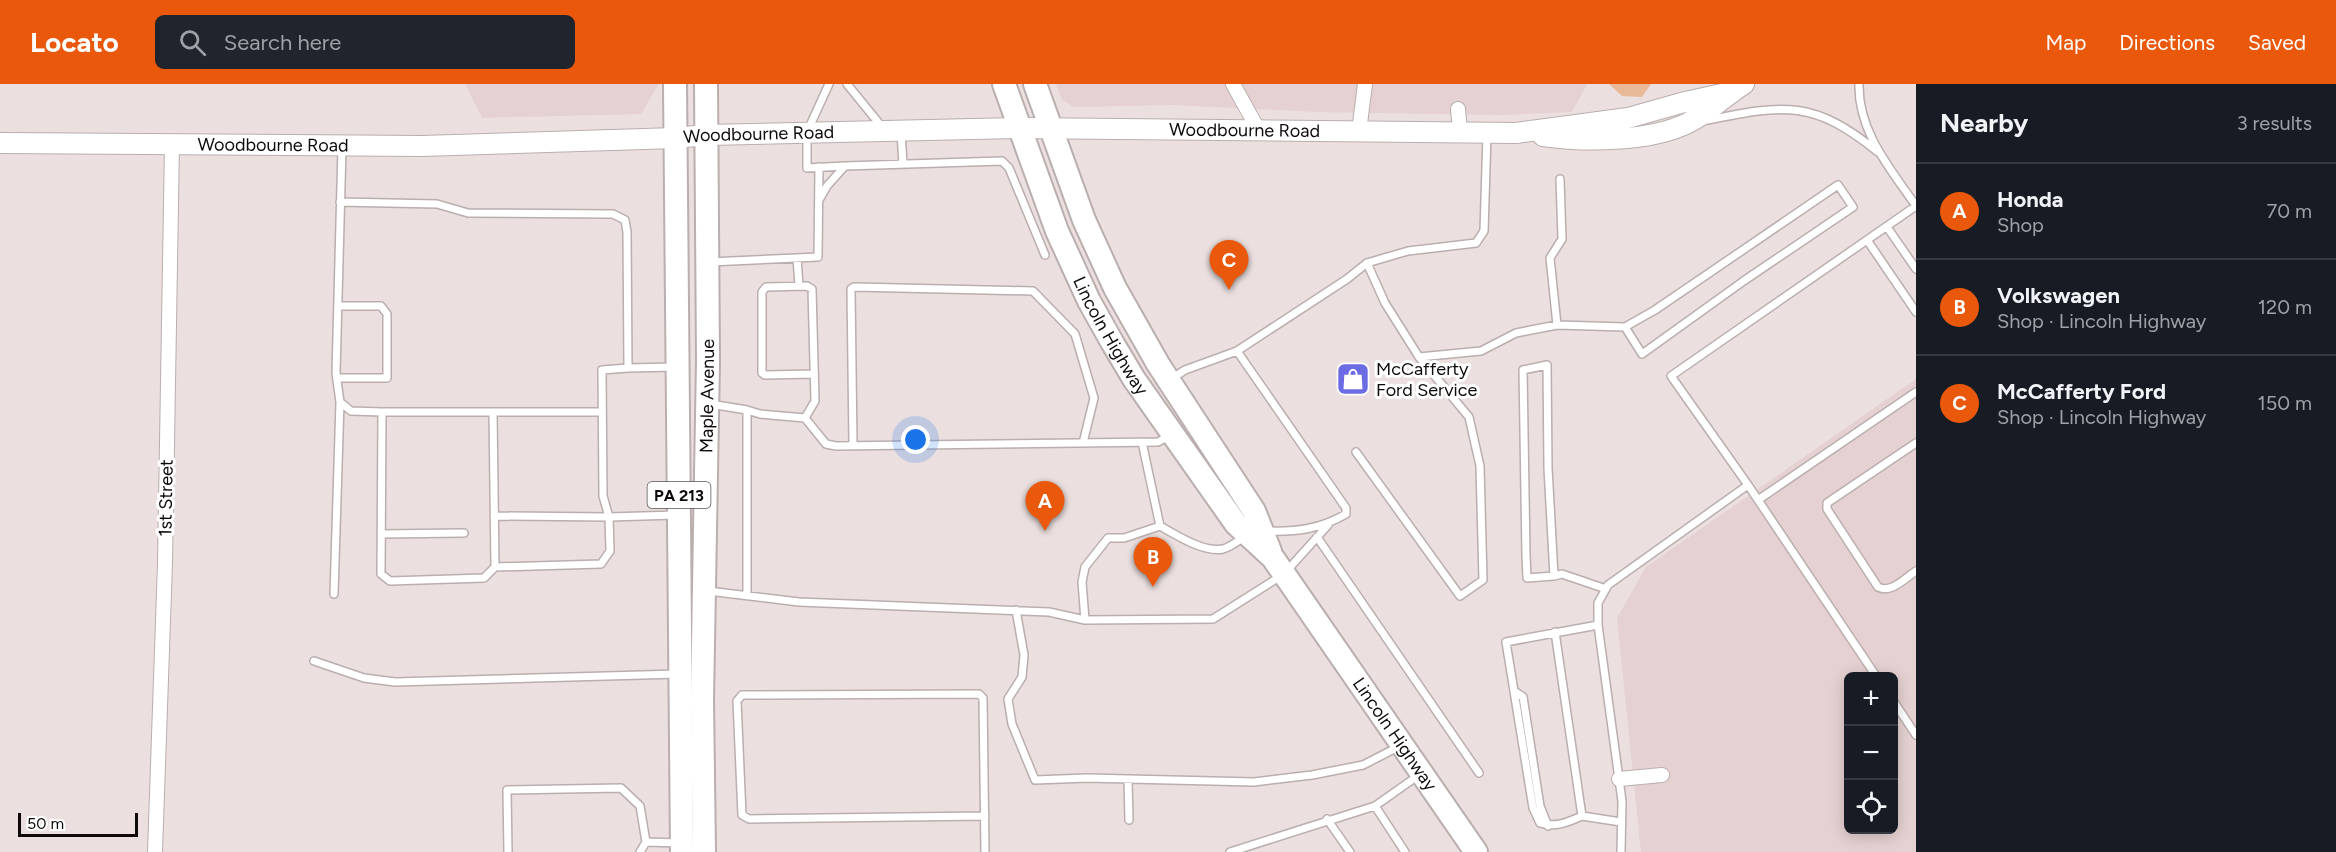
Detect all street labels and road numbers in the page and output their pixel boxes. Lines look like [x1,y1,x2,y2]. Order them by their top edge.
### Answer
street label: Woodbourne Road [1169,119,1320,142]
street label: Woodbourne Road [682,121,834,148]
street label: Woodbourne Road [197,133,349,156]
street label: Lincoln Highway [1068,273,1153,400]
street label: Maple Avenue [695,339,719,453]
street label: 1st Street [154,459,178,537]
road number: PA 213 [648,482,710,508]
street label: Lincoln Highway [1348,673,1442,796]

